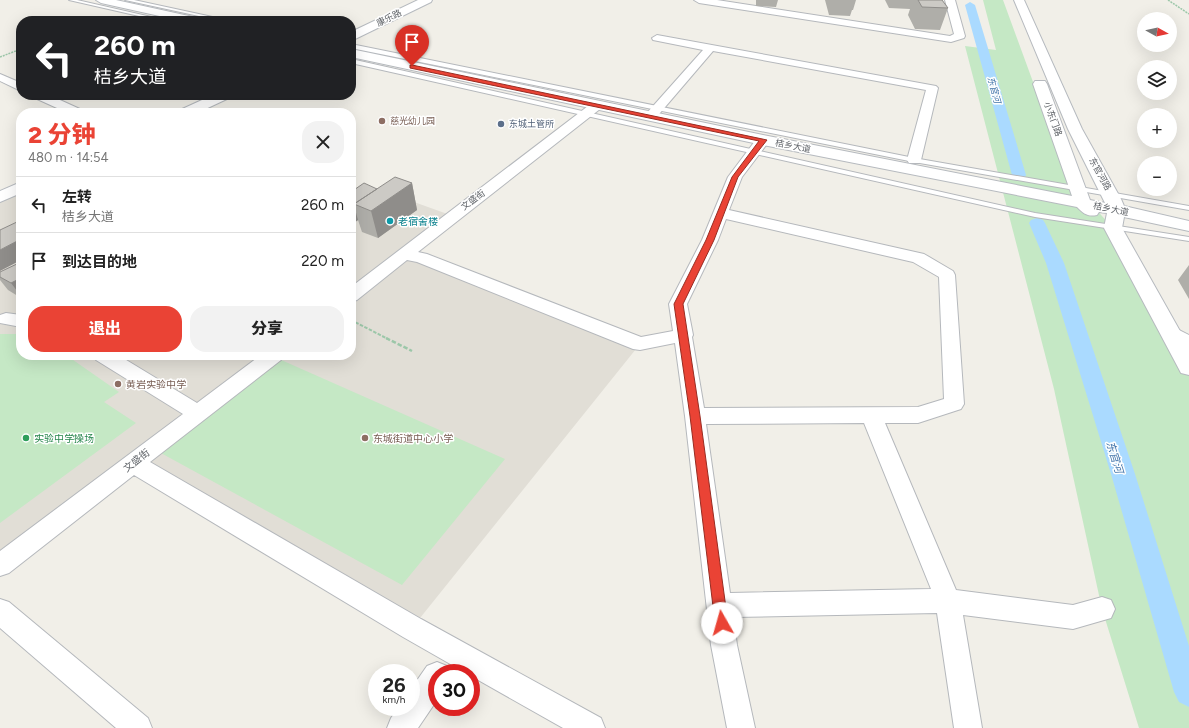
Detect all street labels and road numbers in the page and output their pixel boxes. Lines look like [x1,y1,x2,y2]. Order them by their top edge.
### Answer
street label: 康乐路 [374,7,403,28]
street label: 小东门路 [1042,100,1065,138]
street label: 桔乡大道 [774,137,812,154]
street label: 东官河路 [1087,155,1114,192]
street label: 文盛街 [459,187,487,212]
street label: 桔乡大道 [1092,199,1130,218]
street label: 文盛街 [120,446,152,475]

